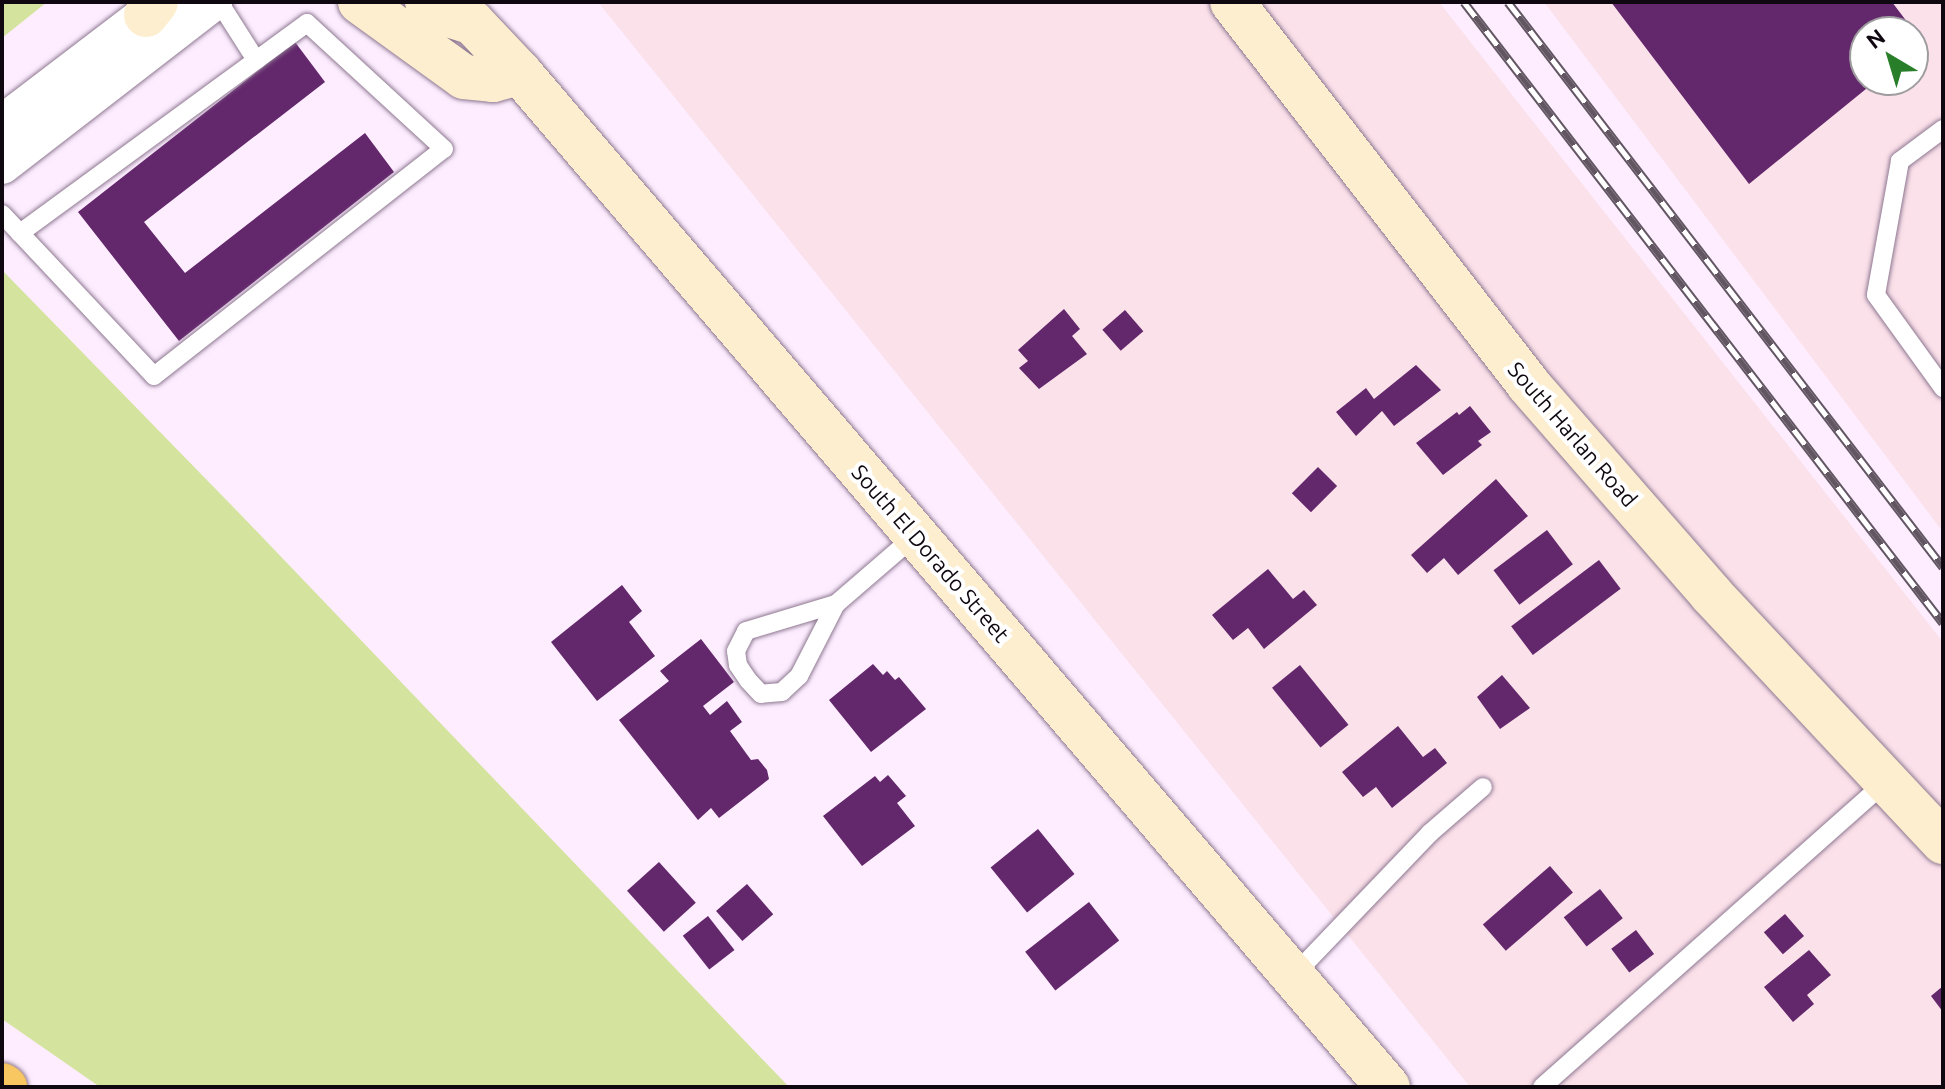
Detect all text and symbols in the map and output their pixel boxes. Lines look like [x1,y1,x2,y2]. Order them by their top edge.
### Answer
north arrow [1849,16,1929,96]
text: N [1861,23,1889,53]
street label: South Harlan Road [1503,356,1643,512]
street label: South El Dorado Street [847,459,1015,647]

